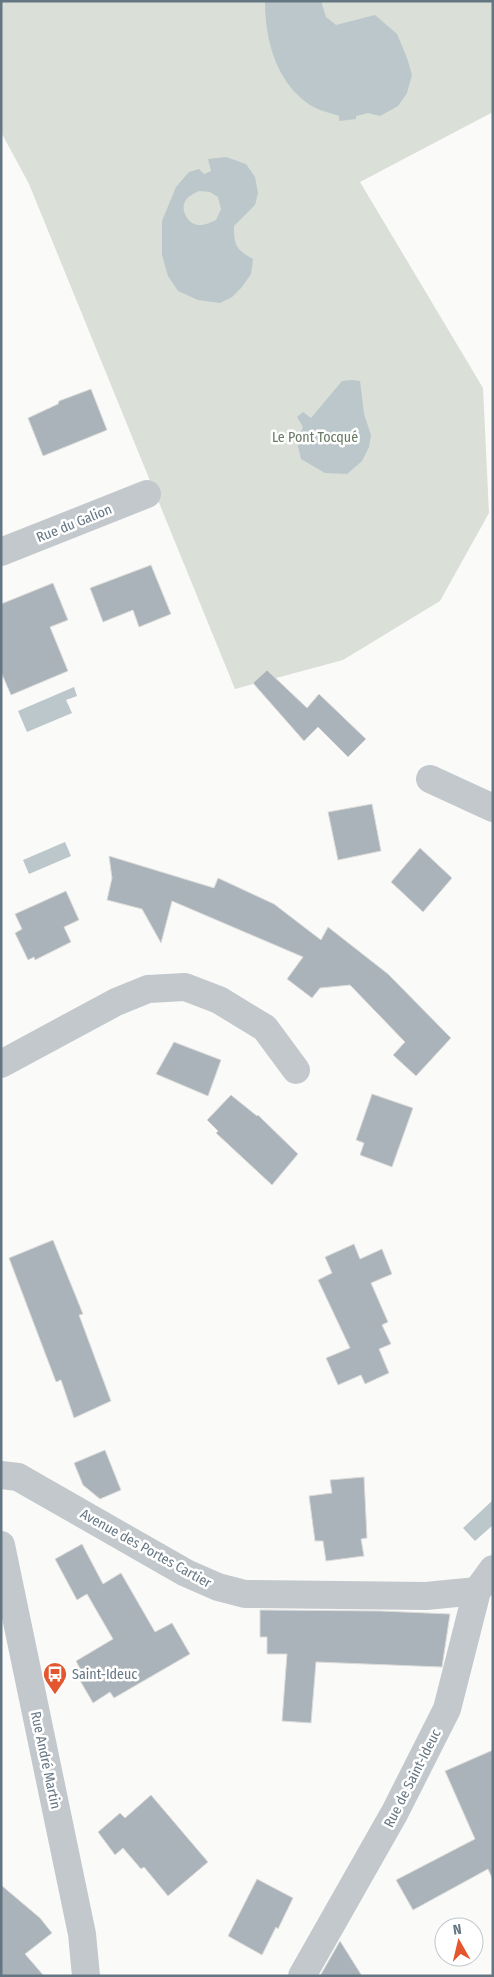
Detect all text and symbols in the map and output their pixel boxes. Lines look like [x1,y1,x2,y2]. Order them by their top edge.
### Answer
park label: Le Pont Tocqué [272,429,358,446]
street label: Rue du Galion [34,501,114,546]
street label: Avenue des Portes Cartier [77,1505,214,1592]
bus stop icon: Saint-Ideuc [42,1661,68,1695]
place label: Saint-Ideuc [72,1666,137,1683]
street label: Rue André Martin [27,1710,64,1810]
street label: Rue de Saint-Ideuc [380,1726,445,1830]
north arrow [434,1917,484,1967]
text: N [452,1921,463,1939]

